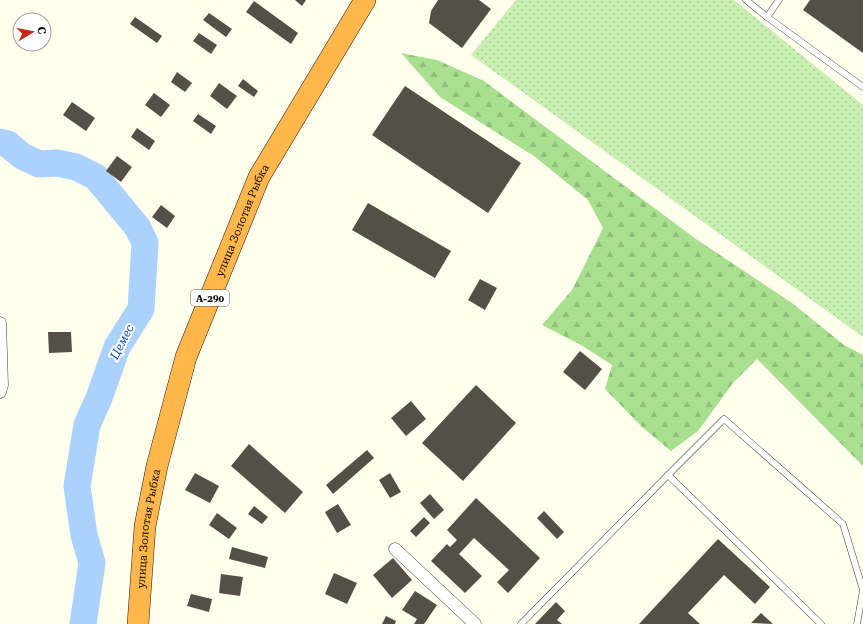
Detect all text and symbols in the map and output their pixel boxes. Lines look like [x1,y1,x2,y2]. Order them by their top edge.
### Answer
north arrow [12,12,52,52]
text: С [34,25,48,36]
street label: улица Золотая Рыбка [213,162,272,279]
road number: А-290 [191,290,229,306]
water label: Цемес [107,321,137,363]
street label: улица Золотая Рыбка [135,468,163,589]

